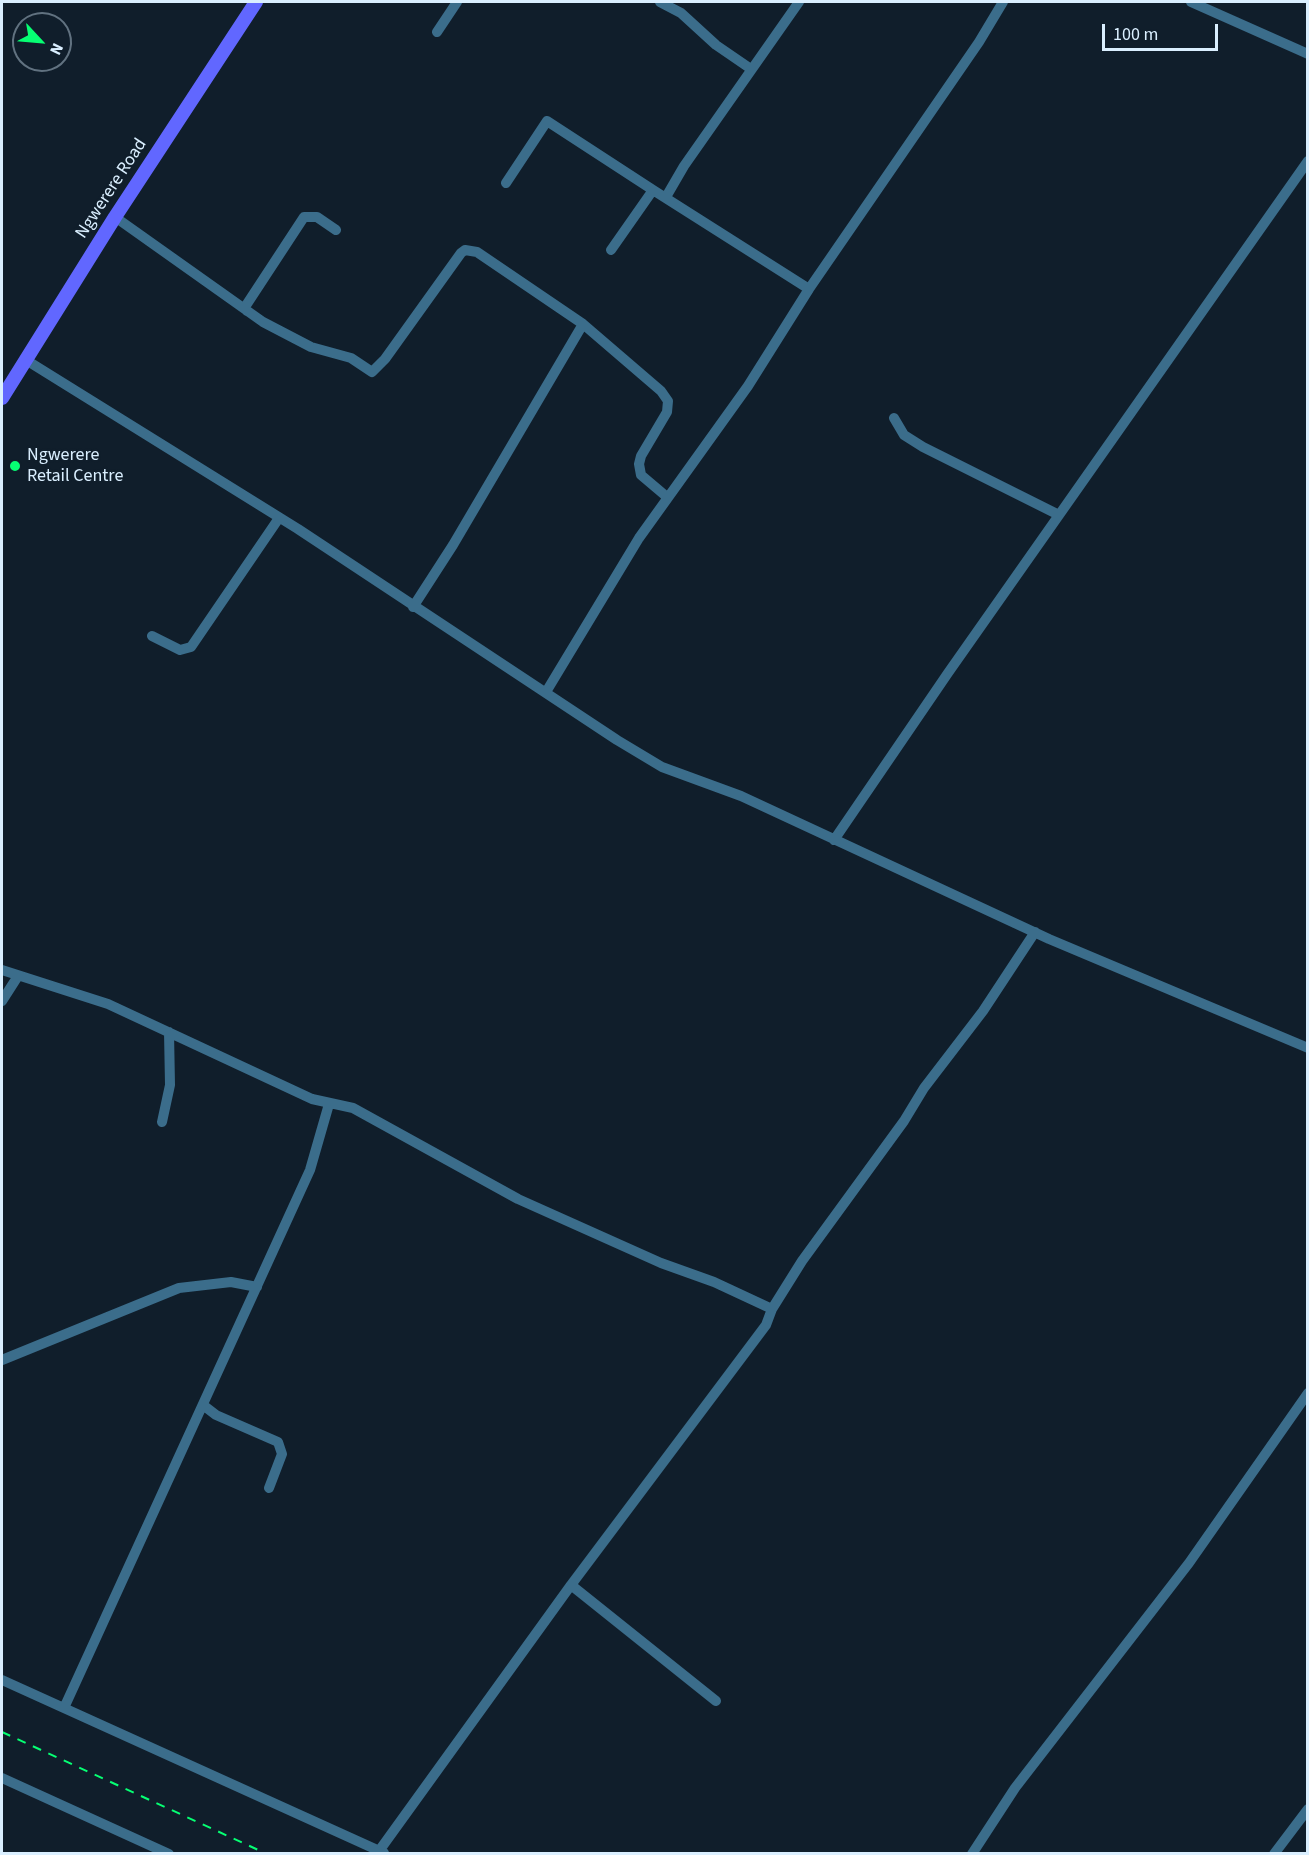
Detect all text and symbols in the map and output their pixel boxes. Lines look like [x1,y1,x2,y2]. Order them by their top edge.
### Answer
north arrow [12,12,72,72]
scale bar [1105,12,1220,50]
text: 100 m [1113,22,1158,47]
text: N [44,39,69,59]
street label: Ngwerere Road [72,135,152,243]
place label: Ngwerere Retail Centre [27,445,123,488]
marker: Ngwerere Retail Centre [8,459,22,473]

